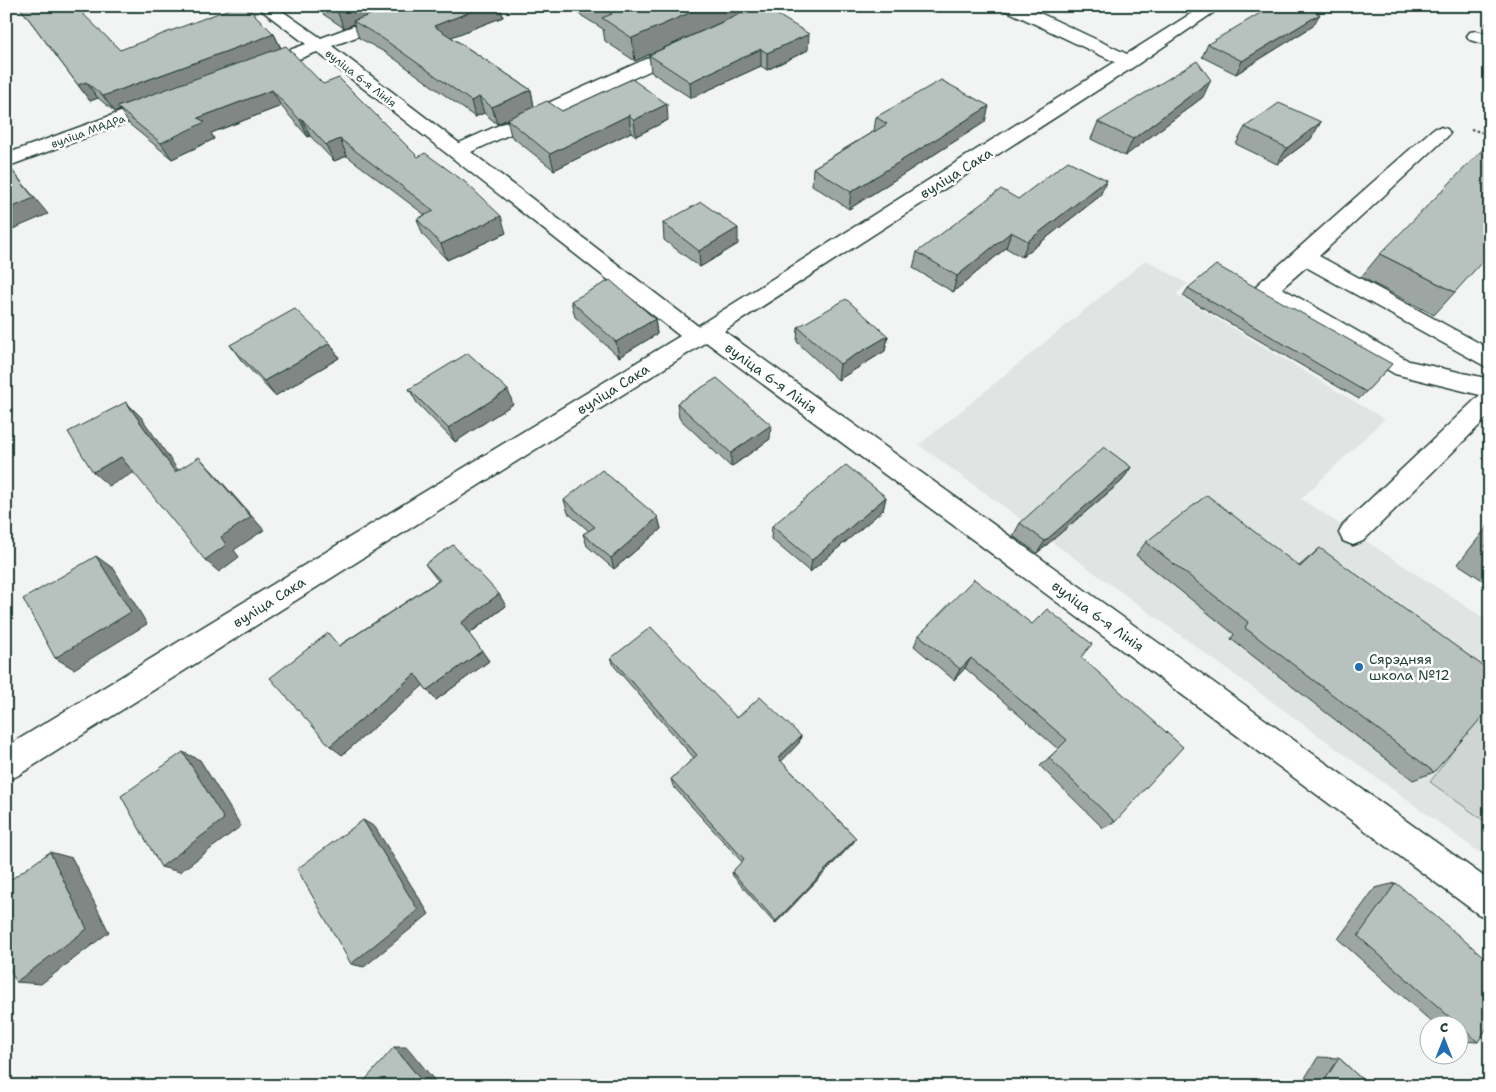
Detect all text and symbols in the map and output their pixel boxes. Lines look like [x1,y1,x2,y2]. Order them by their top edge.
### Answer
street label: вуліца 6-я Лінія [322,46,399,111]
street label: вуліца МАДРа [49,111,127,152]
street label: вуліца Сака [916,143,996,202]
street label: вуліца 6-я Лінія [721,338,821,418]
street label: вуліца Сака [573,359,653,418]
street label: вуліца Сака [229,572,309,631]
street label: вуліца 6-я Лінія [1048,576,1148,656]
place label: Сярэдняя школа №12 [1369,650,1450,684]
marker: Сярэдняя школа №12 [1353,661,1365,673]
north arrow [1418,1014,1468,1064]
text: С [1440,1018,1448,1036]

